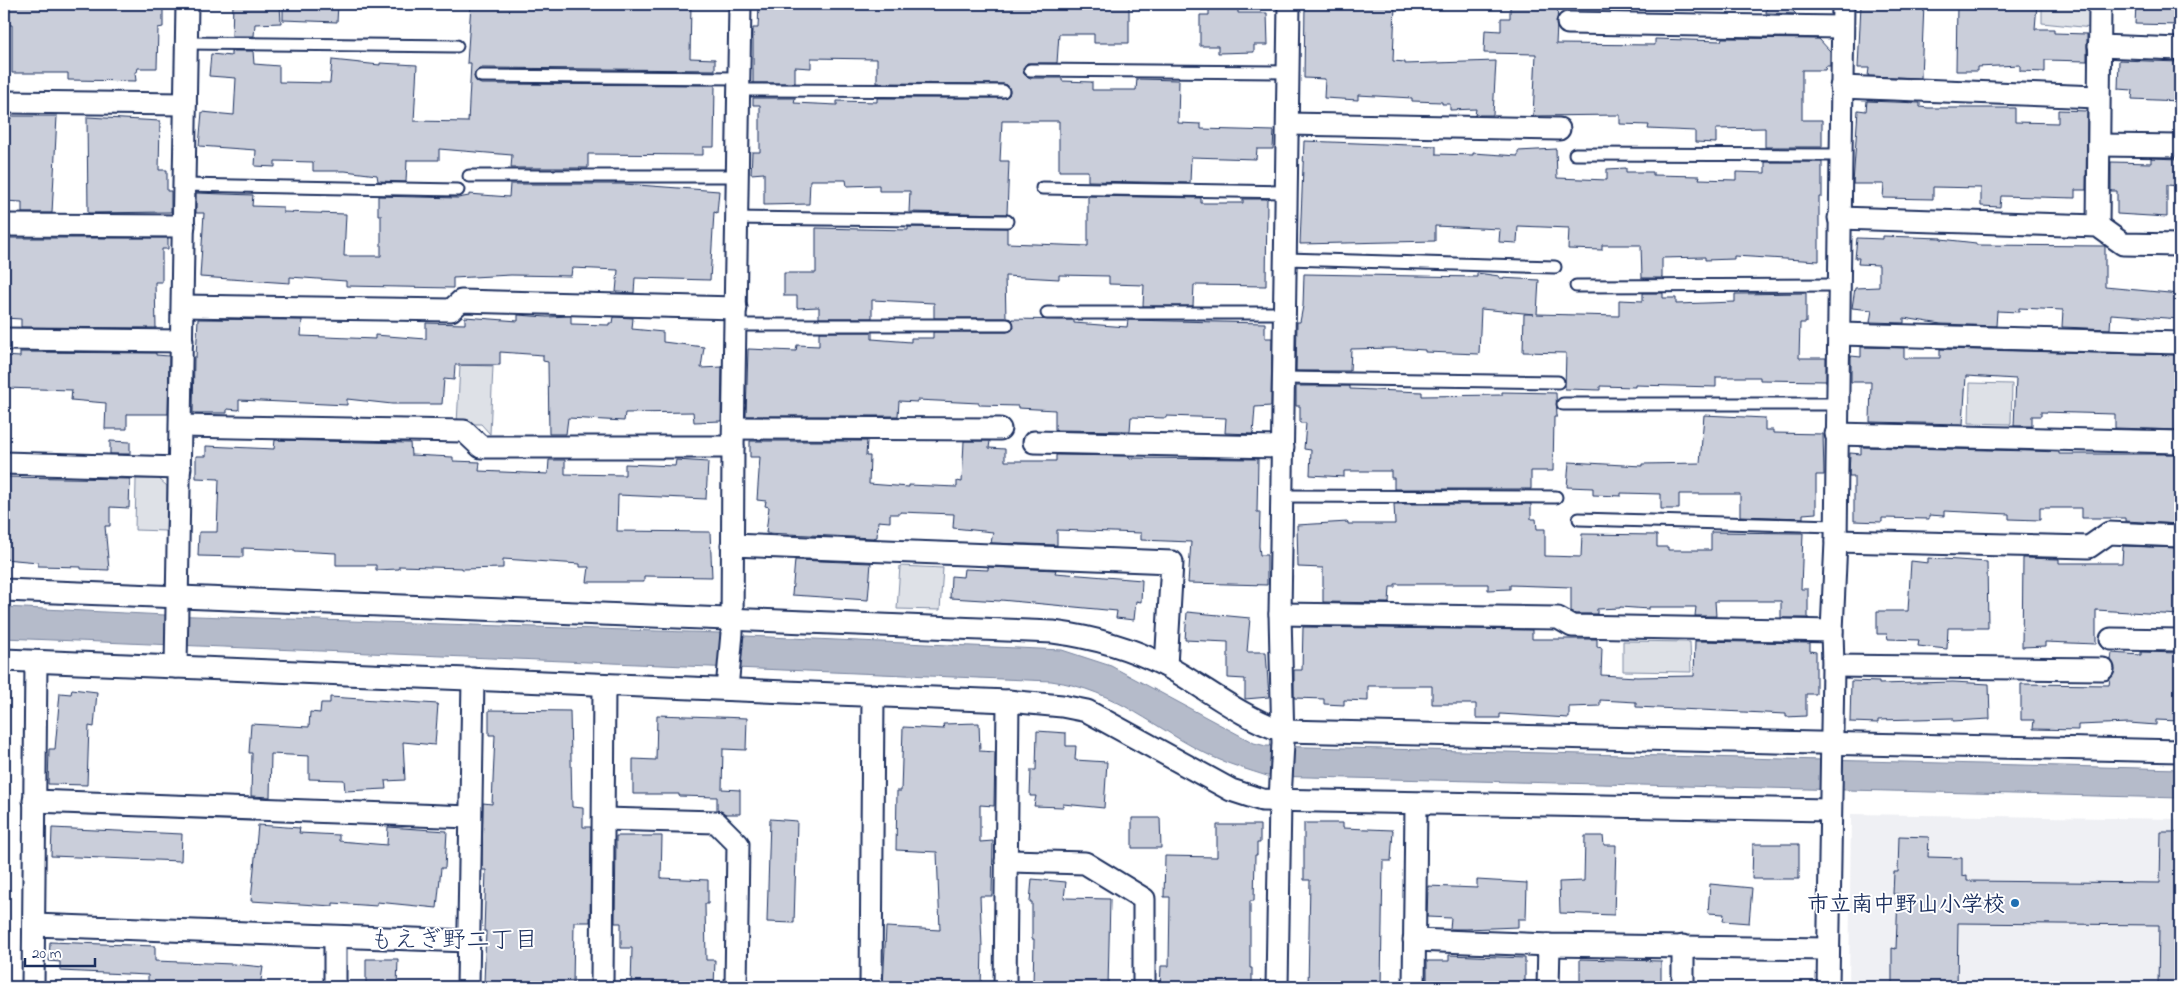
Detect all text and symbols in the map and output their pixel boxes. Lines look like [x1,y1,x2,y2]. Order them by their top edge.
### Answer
place label: 市立南中野山小学校 [1807,890,2005,922]
marker: 市立南中野山小学校 [2009,897,2021,909]
district label: もえぎ野二丁目 [370,924,538,959]
scale bar [25,936,95,968]
text: 20 m [32,943,62,965]

